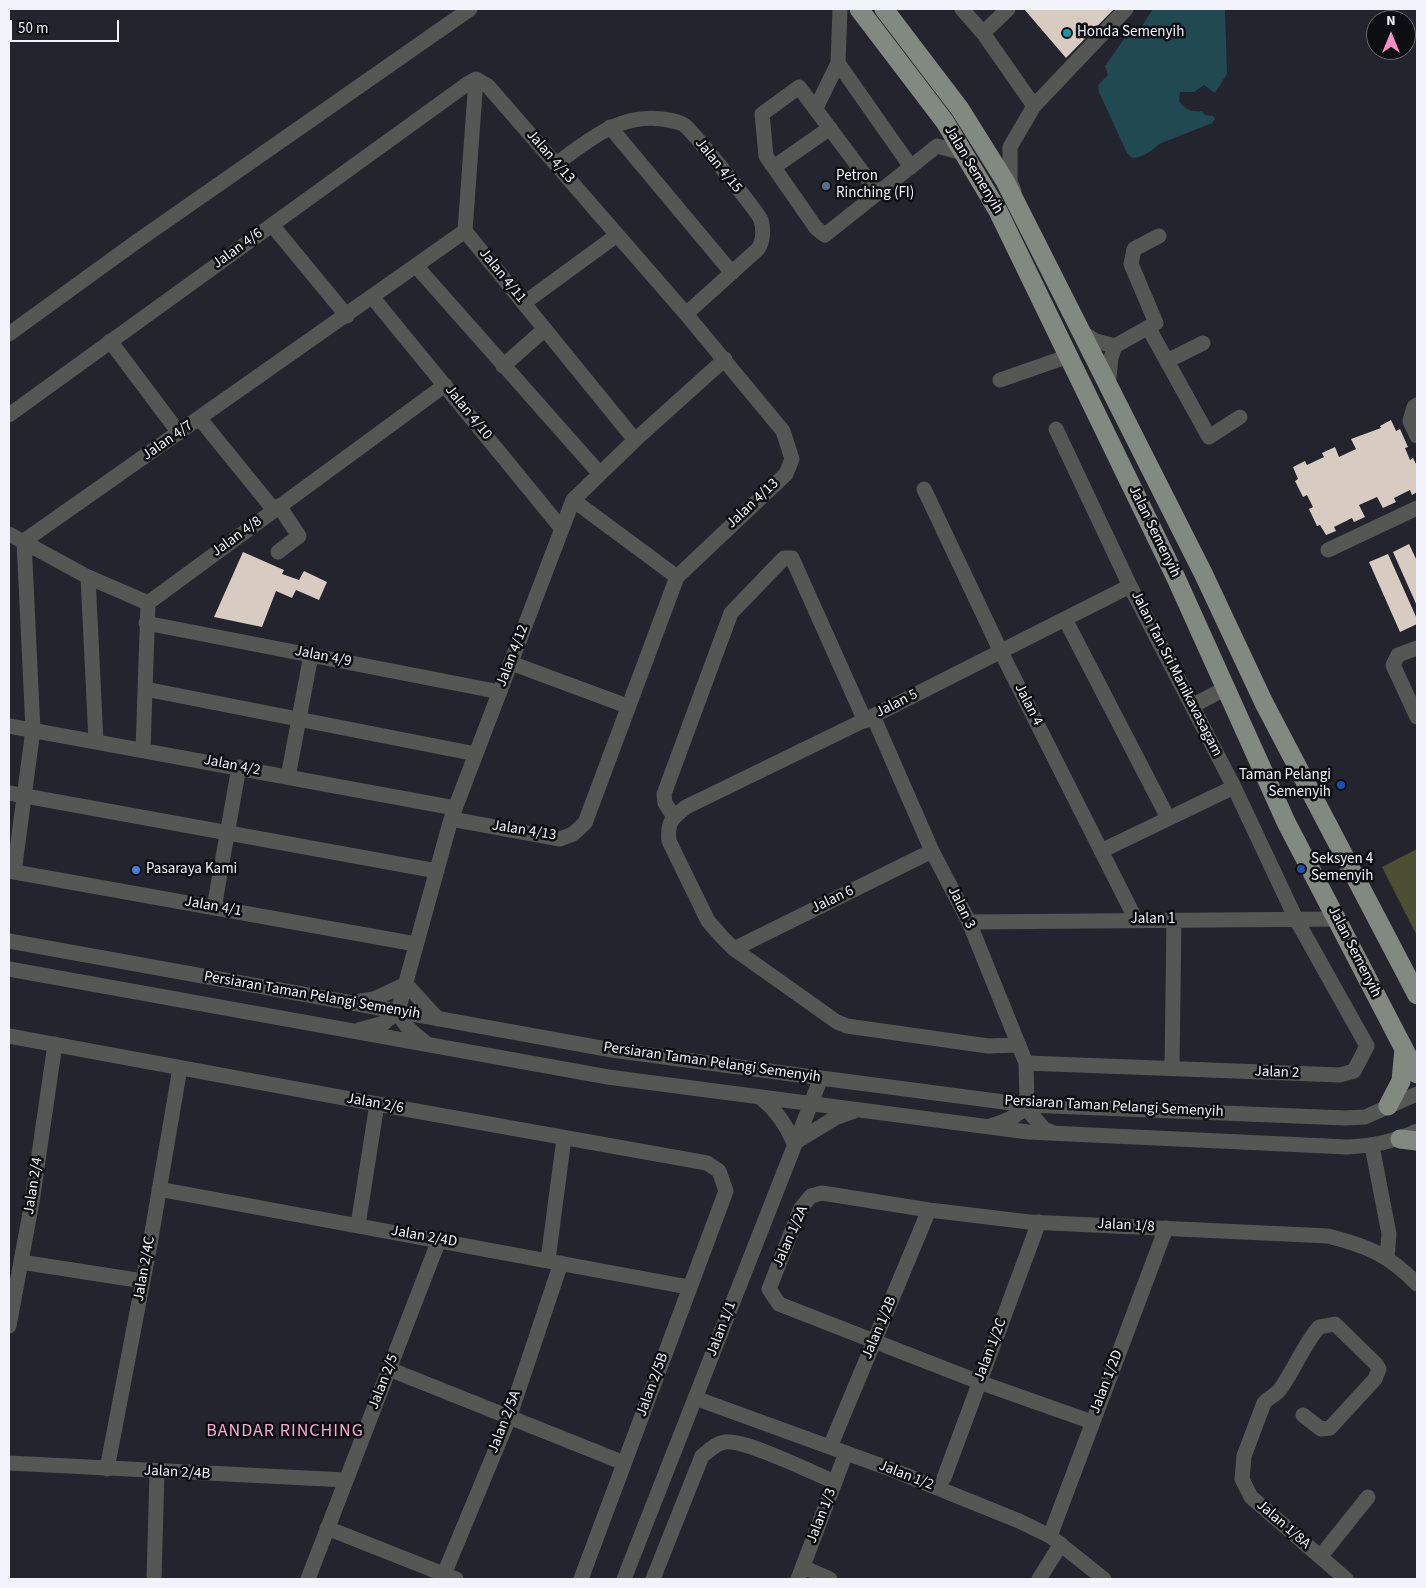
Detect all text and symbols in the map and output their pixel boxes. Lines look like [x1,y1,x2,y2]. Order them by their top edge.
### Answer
scale bar [12,10,121,42]
north arrow [1366,10,1416,60]
text: N [1386,11,1396,31]
text: 50 m [18,18,48,39]
place label: Honda Semenyih [1077,24,1184,42]
marker: Honda Semenyih [1061,27,1073,39]
street label: Jalan Semenyih [940,123,1006,217]
street label: Jalan 4/13 [522,127,578,187]
street label: Jalan 4/15 [691,135,745,197]
place label: Petron Rinching (FI) [836,168,914,203]
marker: Petron Rinching (FI) [820,180,832,192]
street label: Jalan 4/6 [209,225,267,273]
street label: Jalan 4/11 [475,245,529,307]
street label: Jalan 4/10 [441,382,495,444]
street label: Jalan 4/7 [139,417,197,465]
street label: Jalan 4/13 [723,475,783,533]
street label: Jalan Semenyih [1124,483,1184,581]
street label: Jalan 4/8 [208,513,266,561]
street label: Jalan Tan Sri Manikavasagam [1126,588,1226,760]
street label: Jalan 4/12 [493,622,533,690]
street label: Jalan 4/9 [293,643,353,671]
street label: Jalan 4 [1010,681,1046,729]
street label: Jalan 5 [873,686,921,722]
street label: Jalan 4/2 [202,752,262,780]
place label: Taman Pelangi Semenyih [1239,767,1331,802]
marker: Taman Pelangi Semenyih [1335,779,1347,791]
street label: Jalan 4/13 [491,817,557,845]
place label: Seksyen 4 Semenyih [1311,851,1373,886]
place label: Pasaraya Kami [146,861,237,879]
marker: Seksyen 4 Semenyih [1295,863,1307,875]
marker: Pasaraya Kami [130,864,142,876]
street label: Jalan 6 [809,882,857,918]
street label: Jalan 3 [943,884,979,932]
street label: Jalan 4/1 [183,893,243,921]
street label: Jalan Semenyih [1323,903,1385,1001]
street label: Jalan 1 [1131,911,1175,929]
street label: Persiaran Taman Pelangi Semenyih [202,968,422,1024]
street label: Persiaran Taman Pelangi Semenyih [602,1039,822,1087]
street label: Jalan 2 [1254,1063,1300,1083]
street label: Jalan 2/6 [345,1090,405,1118]
street label: Persiaran Taman Pelangi Semenyih [1004,1092,1224,1122]
street label: Jalan 2/4 [21,1156,47,1216]
street label: Jalan 1/2A [769,1203,813,1271]
street label: Jalan 1/8 [1097,1216,1155,1236]
street label: Jalan 2/4D [390,1222,458,1252]
street label: Jalan 2/4C [130,1235,160,1303]
street label: Jalan 1/2B [859,1294,901,1362]
street label: Jalan 1/1 [703,1299,741,1359]
street label: Jalan 1/2C [971,1316,1011,1384]
street label: Jalan 1/2D [1087,1348,1127,1416]
street label: Jalan 2/5B [633,1351,673,1419]
street label: Jalan 2/5 [365,1352,403,1412]
street label: Jalan 2/5A [485,1388,525,1456]
district label: BANDAR RINCHING [204,1421,366,1443]
street label: Jalan 1/2 [876,1457,936,1495]
street label: Jalan 2/4B [143,1462,211,1484]
street label: Jalan 1/3 [803,1486,841,1546]
street label: Jalan 1/8A [1252,1497,1314,1553]

